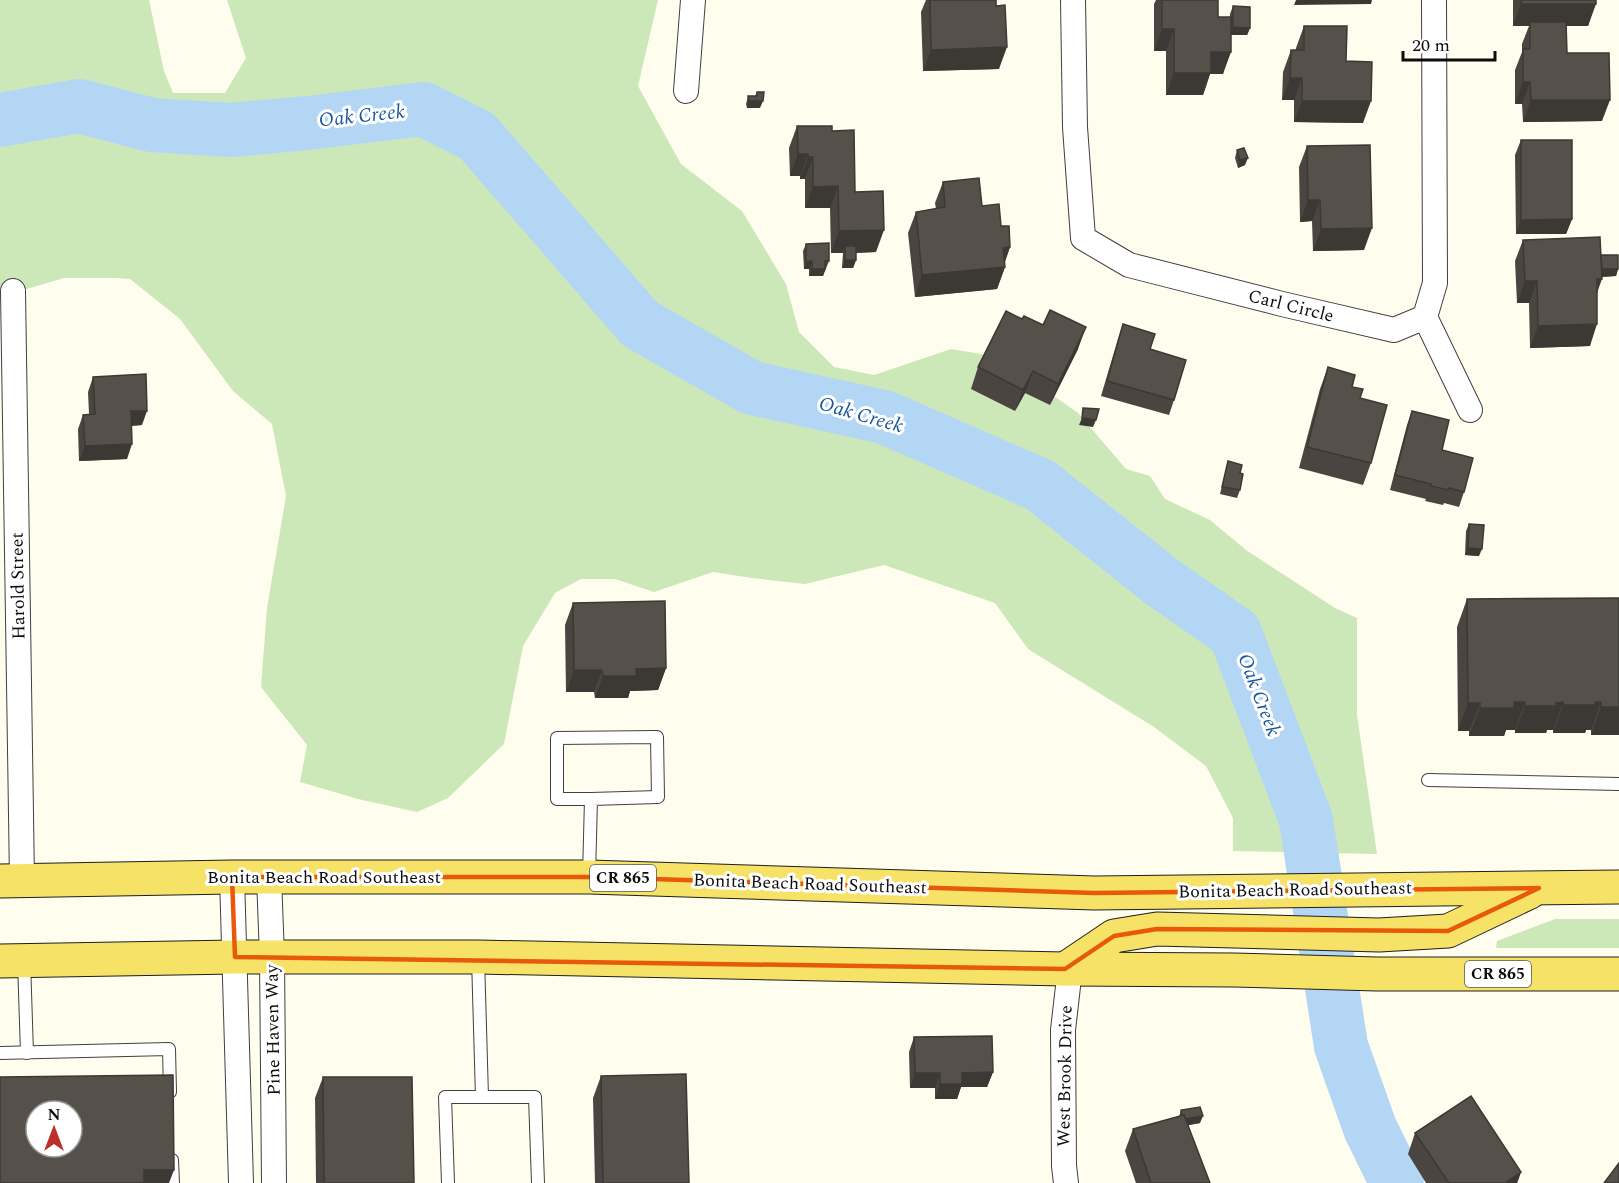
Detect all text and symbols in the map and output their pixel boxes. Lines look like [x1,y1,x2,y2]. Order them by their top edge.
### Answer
scale bar [1403,24,1494,62]
text: 20 m [1412,32,1450,59]
water label: Oak Creek [317,96,407,135]
street label: Carl Circle [1245,282,1337,330]
water label: Oak Creek [815,389,907,442]
street label: Harold Street [4,532,32,640]
water label: Oak Creek [1229,649,1289,741]
street label: Bonita Beach Road Southeast [207,864,441,891]
road number: CR 865 [590,865,656,891]
street label: Bonita Beach Road Southeast [693,866,927,902]
street label: Bonita Beach Road Southeast [1178,874,1412,906]
road number: CR 865 [1465,961,1531,987]
street label: Pine Haven Way [258,963,288,1096]
street label: West Brook Drive [1050,1005,1080,1147]
north arrow [24,1099,84,1159]
text: N [47,1103,61,1127]

